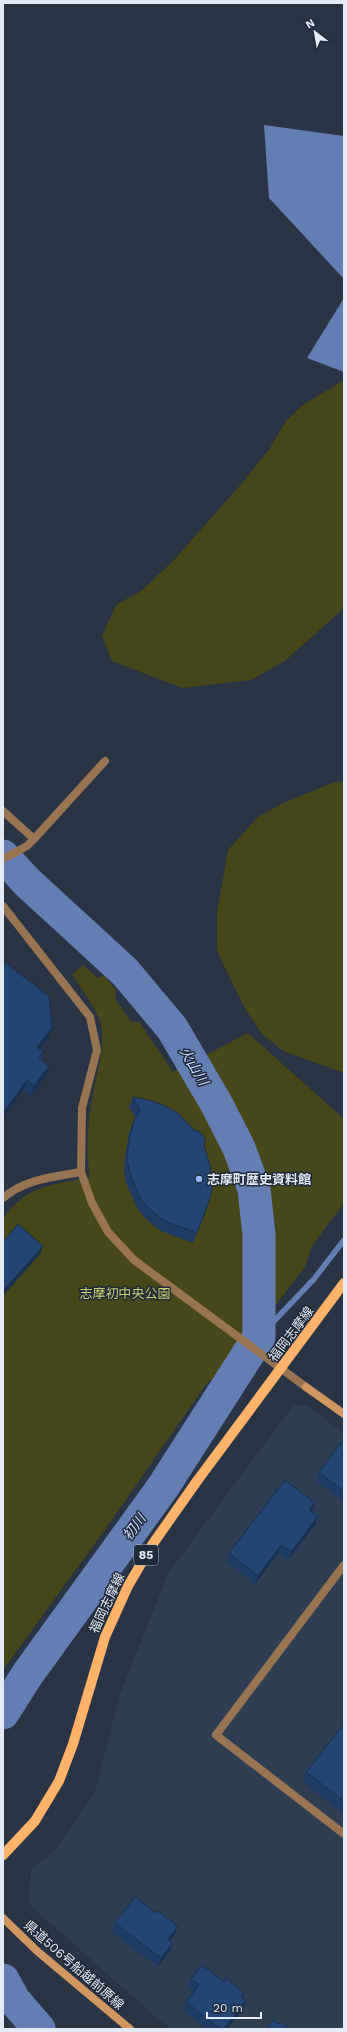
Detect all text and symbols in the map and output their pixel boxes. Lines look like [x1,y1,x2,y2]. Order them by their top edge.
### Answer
north arrow [295,12,335,52]
text: N [303,16,317,32]
water label: 火山川 [176,1044,213,1090]
place label: 志摩町歴史資料館 [207,1172,311,1187]
marker: 志摩町歴史資料館 [194,1174,204,1184]
park label: 志摩初中央公園 [79,1286,171,1301]
street label: 福岡志摩線 [265,1304,317,1364]
water label: 初川 [119,1509,150,1543]
road number: 85 [134,1545,158,1565]
street label: 福岡志摩線 [86,1570,128,1636]
street label: 県道506号船越前原線 [21,1917,127,2013]
scale bar [207,1994,261,2020]
text: 20 m [213,2001,243,2015]

